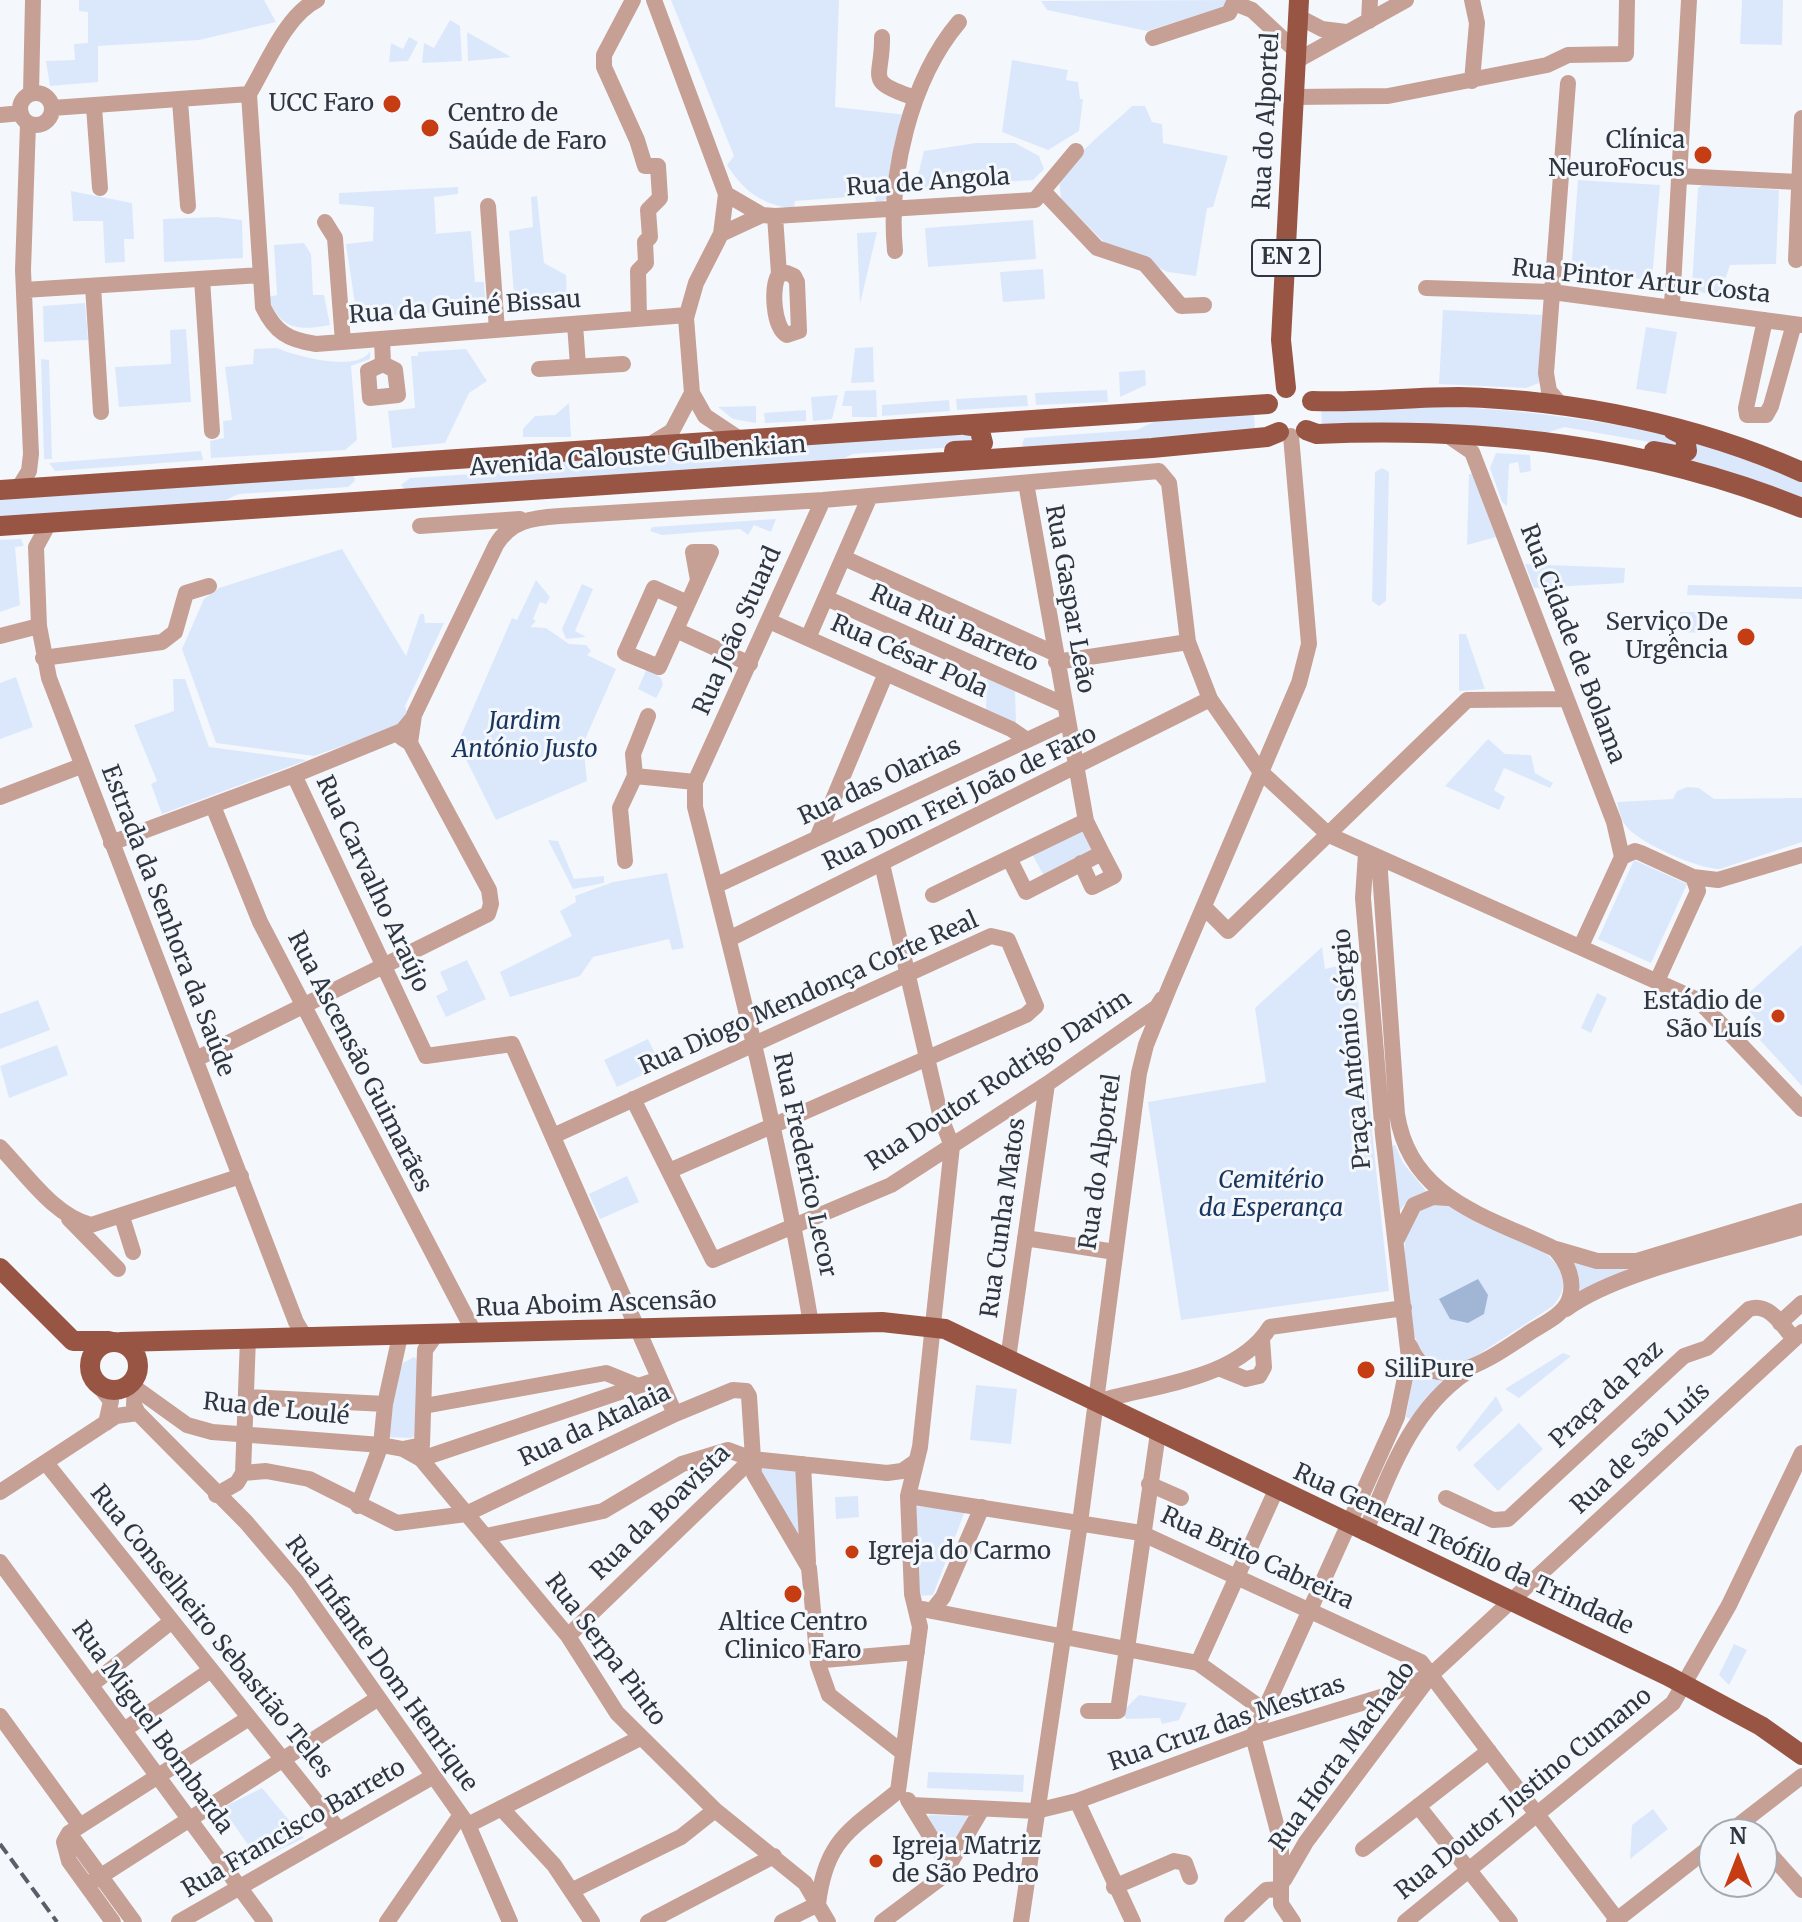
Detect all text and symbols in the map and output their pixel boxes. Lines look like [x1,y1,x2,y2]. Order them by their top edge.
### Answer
street label: Rua do Alportel [1248,32,1286,210]
place label: UCC Faro [269,90,374,118]
marker: UCC Faro [381,93,403,115]
place label: Centro de Saúde de Faro [448,100,607,156]
marker: Centro de Saúde de Faro [419,117,441,139]
place label: Clínica NeuroFocus [1548,127,1685,183]
marker: Clínica NeuroFocus [1692,144,1714,166]
street label: Rua de Angola [845,163,1011,203]
road number: EN 2 [1252,240,1320,276]
street label: Rua Pintor Artur Costa [1510,254,1772,310]
street label: Rua da Guiné Bissau [348,286,582,330]
street label: Avenida Calouste Gulbenkian [469,431,807,483]
street label: Rua Gaspar Leão [1038,502,1100,696]
street label: Rua Cidade de Bolama [1513,520,1631,768]
street label: Rua João Stuard [688,542,788,720]
street label: Rua Rui Barreto [866,579,1042,679]
place label: Serviço De Urgência [1606,609,1728,665]
street label: Rua César Pola [826,610,992,704]
marker: Serviço De Urgência [1735,626,1757,648]
park label: Jardim António Justo [452,708,598,764]
street label: Rua Dom Frei João de Faro [818,720,1102,878]
street label: Rua das Olarias [794,732,966,832]
street label: Estrada da Senhora da Saúde [94,761,240,1081]
street label: Rua Carvalho Araújo [309,771,435,997]
street label: Rua Diogo Mendonça Corte Real [635,906,983,1082]
street label: Rua Ascensão Guimarães [281,927,437,1197]
street label: Praça António Sérgio [1328,927,1378,1171]
street label: Rua Doutor Rodrigo Davim [861,984,1137,1178]
place label: Estádio de São Luís [1643,988,1762,1044]
marker: Estádio de São Luís [1769,1007,1787,1025]
street label: Rua Frederico Lecor [766,1050,842,1280]
street label: Rua do Alportel [1074,1072,1128,1252]
street label: Rua Cunha Matos [976,1116,1032,1320]
park label: Cemitério da Esperança [1199,1167,1343,1223]
street label: Rua Aboim Ascensão [475,1286,717,1324]
street label: Praça da Paz [1545,1335,1669,1455]
place label: SiliPure [1384,1356,1474,1384]
marker: SiliPure [1355,1359,1377,1381]
street label: Rua de São Luís [1566,1377,1716,1521]
street label: Rua da Atalaia [515,1378,675,1474]
street label: Rua de Loulé [201,1388,351,1432]
street label: Rua da Boavista [585,1439,737,1587]
street label: Rua General Teófilo da Trindade [1288,1458,1638,1642]
street label: Rua Conselheiro Sebastião Teles [84,1479,338,1785]
street label: Rua Brito Cabreira [1156,1502,1358,1616]
street label: Rua Infante Dom Henrique [279,1531,483,1797]
place label: Igreja do Carmo [868,1538,1051,1566]
marker: Igreja do Carmo [843,1543,861,1561]
street label: Rua Serpa Pinto [538,1568,672,1732]
marker: Altice Centro Clinico Faro [782,1583,804,1605]
place label: Altice Centro Clinico Faro [719,1609,867,1665]
street label: Rua Miguel Bombarda [65,1616,239,1840]
street label: Rua Horta Machado [1264,1656,1422,1858]
street label: Rua Cruz das Mestras [1105,1670,1349,1778]
street label: Rua Doutor Justino Cumano [1390,1682,1658,1906]
street label: Rua Francisco Barreto [177,1753,411,1905]
north arrow [1698,1818,1778,1898]
text: N [1729,1822,1747,1850]
place label: Igreja Matriz de São Pedro [892,1833,1041,1889]
marker: Igreja Matriz de São Pedro [867,1852,885,1870]

